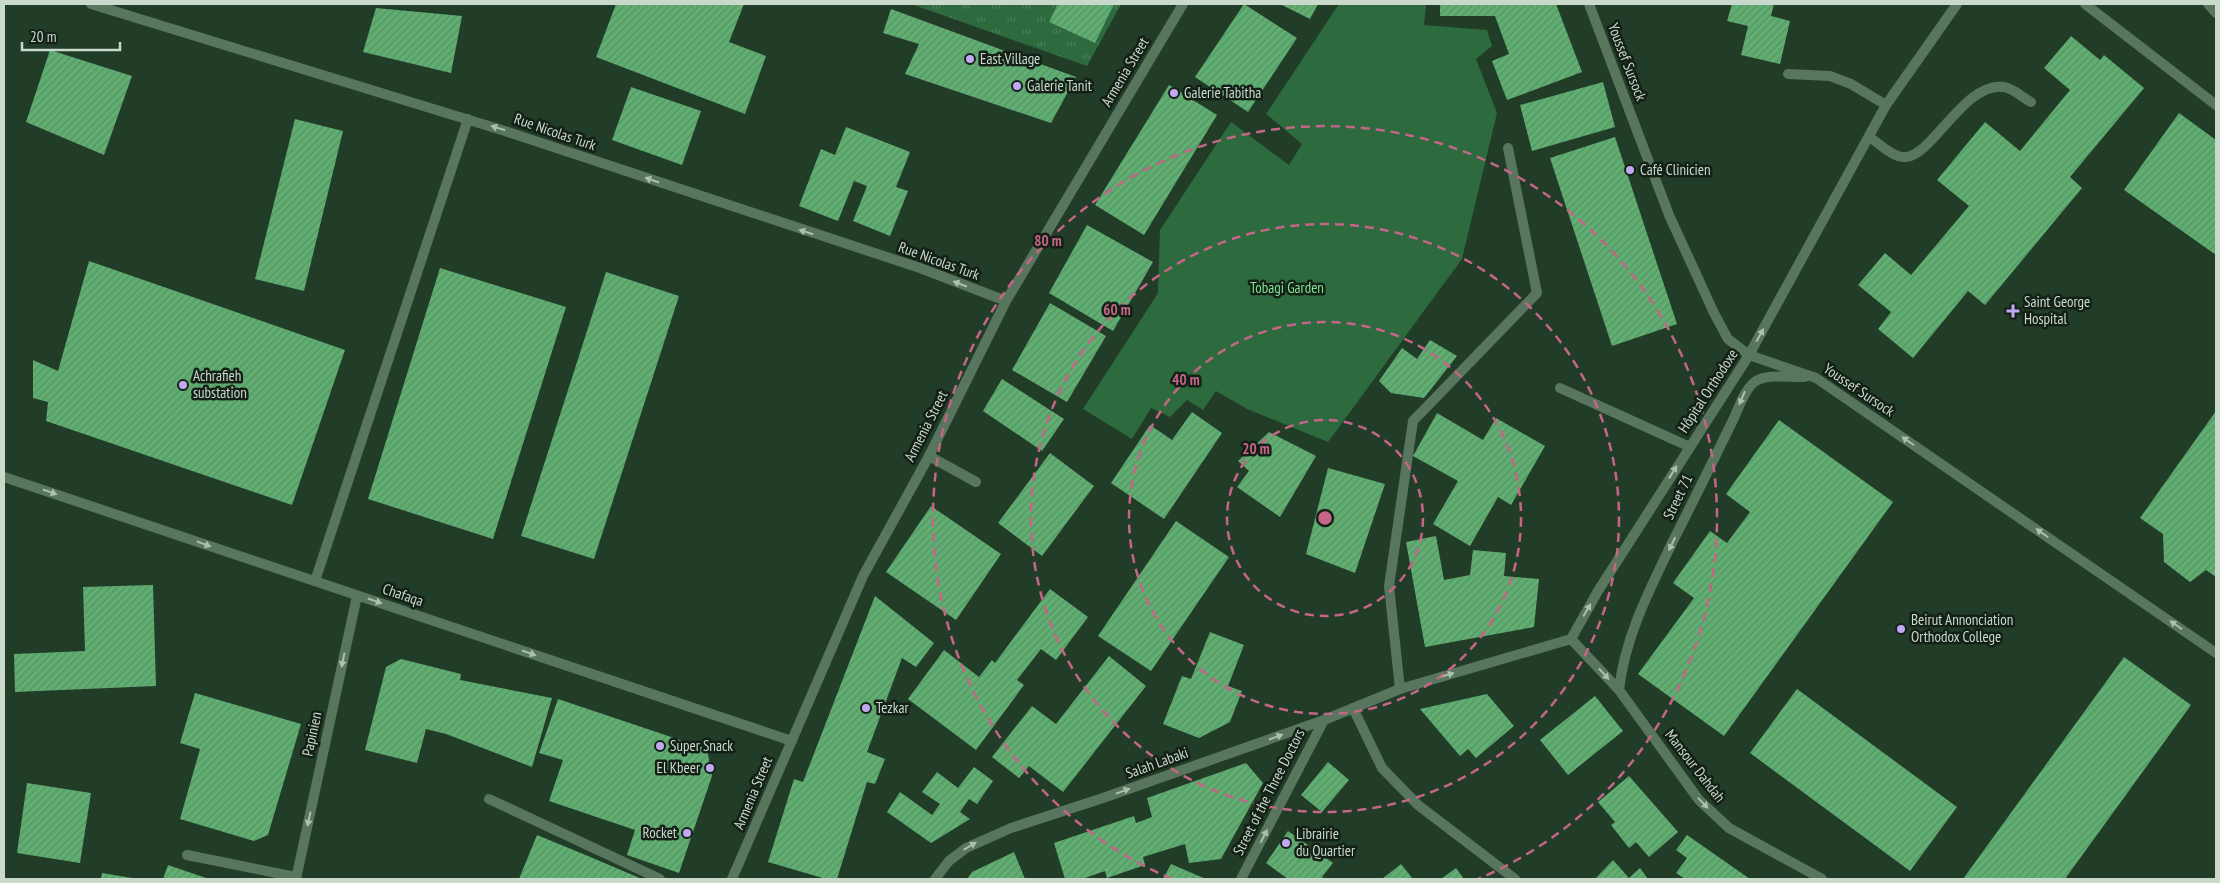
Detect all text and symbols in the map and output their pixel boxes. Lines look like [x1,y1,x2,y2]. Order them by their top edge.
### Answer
scale bar [22,20,120,52]
street label: Youssef Sursock [1604,20,1651,104]
text: 20 m [30,27,56,46]
street label: Armenia Street [1097,34,1153,110]
place label: East Village [980,49,1040,68]
marker: East Village [964,53,976,65]
place label: Galerie Tanit [1027,76,1092,95]
marker: Galerie Tanit [1011,80,1023,92]
place label: Galerie Tabitha [1184,83,1261,102]
marker: Galerie Tabitha [1168,87,1180,99]
street label: Rue Nicolas Turk [512,109,599,154]
one-way arrow [490,124,505,132]
place label: Café Clinicien [1640,160,1711,179]
marker: Café Clinicien [1624,164,1636,176]
one-way arrow [644,176,659,184]
one-way arrow [798,227,813,235]
text: 80 m [1034,231,1062,250]
street label: Rue Nicolas Turk [896,237,983,284]
park label: Tobagi Garden [1250,278,1324,297]
one-way arrow [953,279,967,287]
place label: Saint George Hospital [2024,292,2090,328]
text: 60 m [1103,300,1131,319]
marker: Saint George Hospital [2006,304,2020,318]
one-way arrow [1755,328,1764,341]
street label: Hôpital Orthodoxe [1674,345,1742,436]
street label: Youssef Sursock [1820,359,1899,420]
place label: Achrafieh substation [193,366,247,402]
text: 40 m [1172,370,1200,389]
marker: Achrafieh substation [177,379,189,391]
street label: Armenia Street [900,387,952,465]
one-way arrow [1738,391,1746,405]
one-way arrow [1901,436,1915,446]
text: 20 m [1242,439,1270,458]
one-way arrow [1669,466,1678,479]
street label: Street 71 [1659,471,1697,522]
one-way arrow [43,489,58,497]
centre of rings [1316,509,1334,527]
one-way arrow [2035,528,2049,538]
one-way arrow [1668,537,1676,552]
one-way arrow [197,540,212,548]
street label: Chafaqa [380,579,426,610]
one-way arrow [367,598,382,606]
one-way arrow [1583,603,1591,617]
place label: Beirut Annonciation Orthodox College [1911,610,2013,646]
one-way arrow [2169,620,2183,630]
marker: Beirut Annonciation Orthodox College [1895,623,1907,635]
one-way arrow [521,650,536,657]
one-way arrow [339,653,347,668]
one-way arrow [1598,668,1610,680]
one-way arrow [1439,671,1454,679]
place label: Tezkar [876,698,909,717]
marker: Tezkar [860,702,872,714]
street label: Papinien [298,710,325,758]
street label: Street of the Three Doctors [1228,725,1309,858]
street label: Mansour Dahdah [1661,726,1730,806]
one-way arrow [1269,733,1284,741]
place label: Super Snack [670,736,733,755]
marker: Super Snack [654,740,666,752]
street label: Salah Labaki [1123,742,1191,783]
street label: Armenia Street [729,754,776,832]
place label: El Kbeer [657,758,701,777]
marker: El Kbeer [704,762,716,774]
one-way arrow [1115,787,1130,794]
one-way arrow [1697,797,1709,809]
one-way arrow [304,812,312,828]
place label: Rocket [643,823,677,842]
place label: Librairie du Quartier [1296,824,1356,860]
marker: Rocket [681,827,693,839]
one-way arrow [1260,829,1268,843]
marker: Librairie du Quartier [1280,837,1292,849]
one-way arrow [964,842,977,851]

